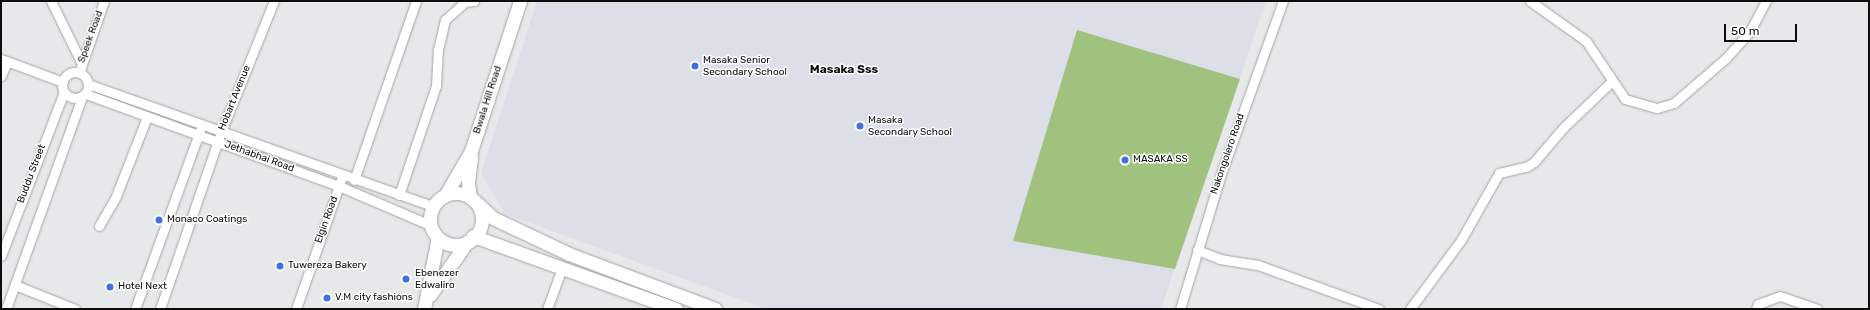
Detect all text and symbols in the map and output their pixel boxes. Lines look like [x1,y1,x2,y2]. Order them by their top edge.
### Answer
street label: Speek Road [76,9,106,65]
scale bar [1726,16,1799,42]
text: 50 m [1731,24,1759,38]
place label: Masaka Senior Secondary School [703,54,787,78]
marker: Masaka Senior Secondary School [690,61,700,71]
district label: Masaka Sss [810,63,878,77]
street label: Hobart Avenue [216,64,254,132]
street label: Bwala Hill Road [471,64,505,136]
street label: Nakongolero Road [1209,112,1247,196]
place label: Masaka Secondary School [868,114,952,138]
marker: Masaka Secondary School [855,121,865,131]
street label: Jethabhai Road [222,139,296,175]
street label: Buddu Street [15,143,49,205]
place label: MASAKA SS [1133,154,1188,166]
marker: MASAKA SS [1120,155,1130,165]
street label: Elgin Road [313,195,341,245]
place label: Monaco Coatings [167,214,247,226]
marker: Monaco Coatings [154,215,164,225]
place label: Tuwereza Bakery [288,260,367,272]
marker: Tuwereza Bakery [275,261,285,271]
place label: Ebenezer Edwaliro [415,267,459,290]
marker: Ebenezer Edwaliro [400,273,412,285]
place label: Hotel Next [118,281,167,293]
marker: Hotel Next [105,282,115,292]
place label: V.M city fashions [335,292,413,304]
marker: V.M city fashions [322,293,332,303]

